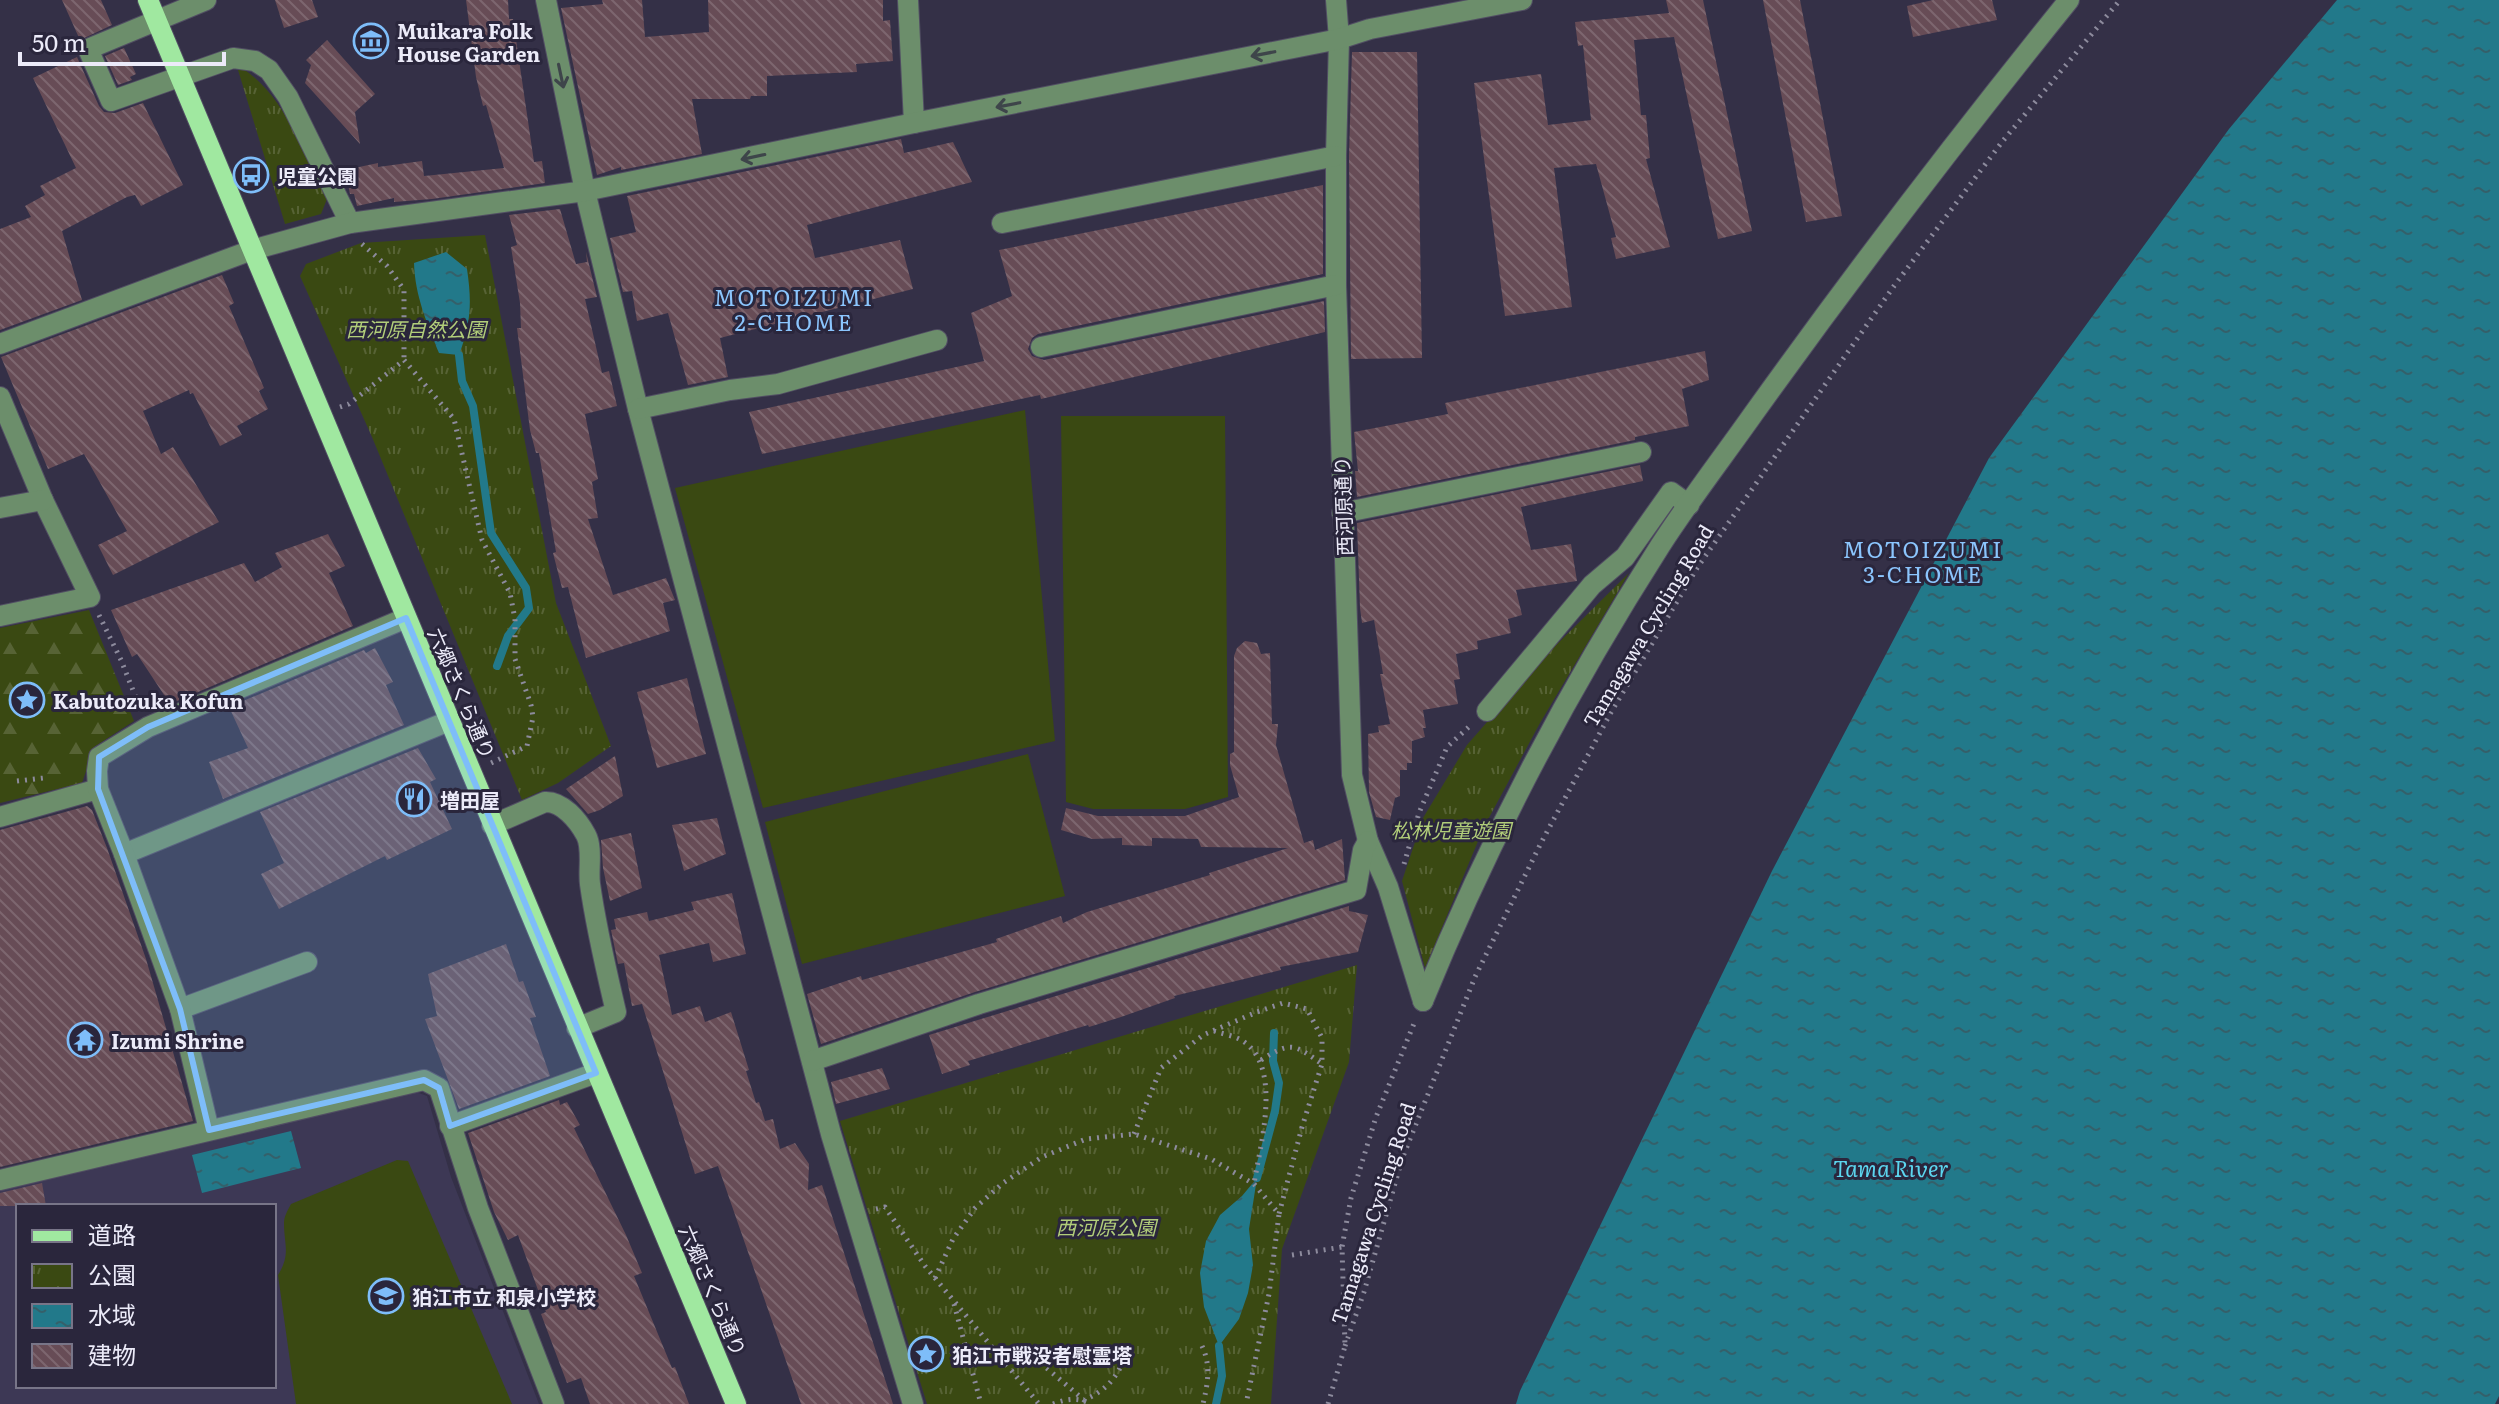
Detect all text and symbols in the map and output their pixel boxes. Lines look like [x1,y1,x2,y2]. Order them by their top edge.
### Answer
place label: Muikara Folk House Garden [397,15,540,68]
scale bar [20,16,224,66]
museum icon: Muikara Folk House Garden [352,22,390,60]
text: 50 m [32,24,86,59]
one-way arrow [1251,48,1276,63]
one-way arrow [555,63,570,89]
one-way arrow [995,98,1021,113]
one-way arrow [741,150,766,165]
bus stop icon: 児童公園 [232,156,270,194]
place label: 児童公園 [277,160,357,190]
district label: MOTOIZUMI 2-CHOME [714,280,874,338]
park label: 西河原自然公園 [346,313,489,343]
street label: 西河原通り [1325,456,1359,556]
street label: Tamagawa Cycling Road [1574,518,1720,732]
district label: MOTOIZUMI 3-CHOME [1843,532,2003,590]
street label: 六郷さくら通り [422,623,504,763]
place icon: Kabutozuka Kofun [8,681,46,719]
place label: Kabutozuka Kofun [53,685,244,715]
restaurant icon: 増田屋 [395,780,433,818]
place label: 増田屋 [440,784,500,814]
park label: 松林児童遊園 [1391,814,1514,844]
temple icon: Izumi Shrine [66,1021,104,1059]
place label: Izumi Shrine [111,1025,244,1055]
street label: Tamagawa Cycling Road [1322,1098,1422,1328]
water label: Tama River [1833,1151,1949,1184]
legend [16,1204,276,1388]
park label: 西河原公園 [1056,1211,1159,1241]
text: 道路 [88,1216,136,1251]
street label: 六郷さくら通り [673,1220,755,1360]
text: 公園 [88,1256,136,1291]
school or university icon: 狛江市立 和泉小学校 [367,1277,405,1315]
place label: 狛江市立 和泉小学校 [412,1281,596,1311]
text: 水域 [88,1296,136,1331]
place icon: 狛江市戦没者慰霊塔 [907,1335,945,1373]
text: 建物 [88,1336,136,1371]
place label: 狛江市戦没者慰霊塔 [952,1339,1132,1369]

